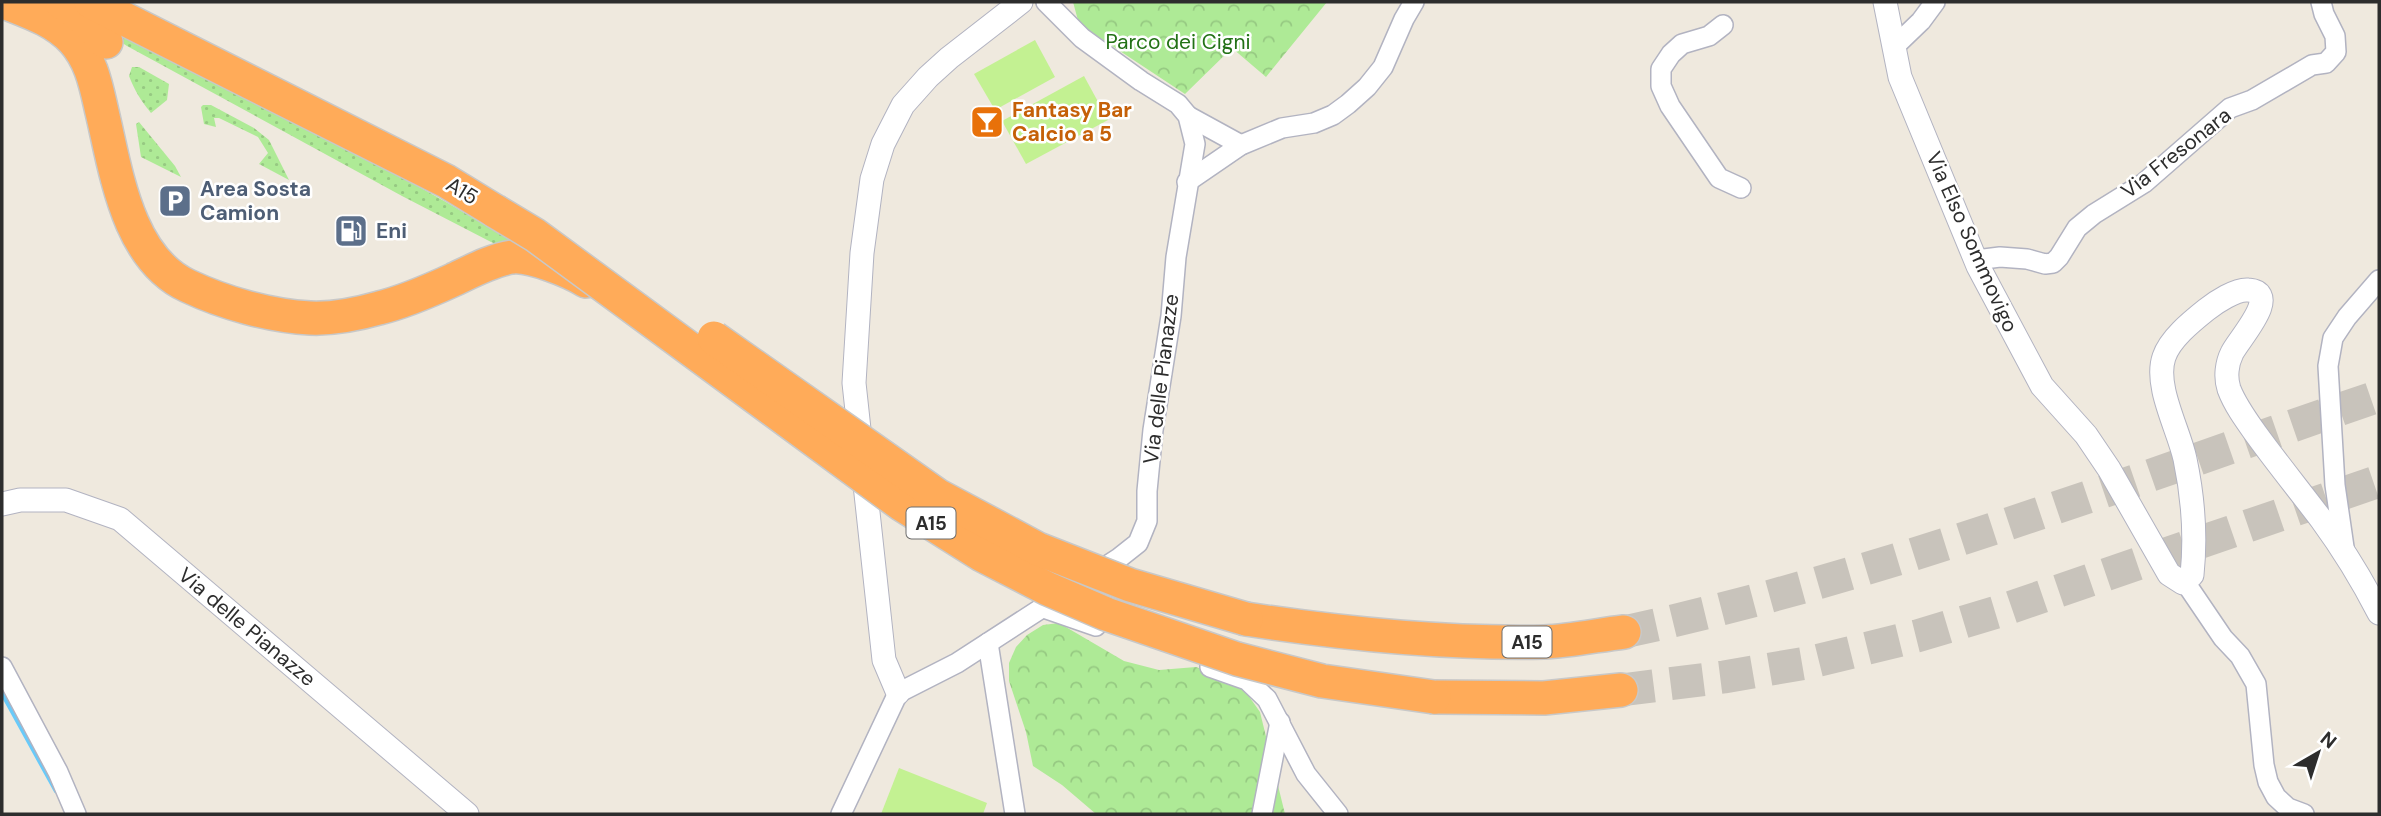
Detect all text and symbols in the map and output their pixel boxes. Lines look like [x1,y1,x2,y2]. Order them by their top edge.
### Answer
park label: Parco dei Cigni [1105,28,1251,56]
place label: Fantasy Bar Calcio a 5 [1012,96,1132,148]
street label: Via Fresonara [2115,101,2237,205]
bar icon: Fantasy Bar Calcio a 5 [968,103,1006,141]
street label: Via Elso Sommovigo [1920,147,2024,337]
street label: A15 [441,171,483,211]
place label: Area Sosta Camion [200,175,311,227]
parking icon: Area Sosta Camion [156,182,194,220]
fuel station icon: Eni [332,212,370,250]
place label: Eni [376,217,407,245]
street label: Via delle Pianazze [1137,292,1185,466]
road number: A15 [906,508,956,538]
street label: Via delle Pianazze [172,561,322,693]
road number: A15 [1502,626,1552,657]
north arrow [2283,718,2353,788]
text: N [2315,726,2342,754]

